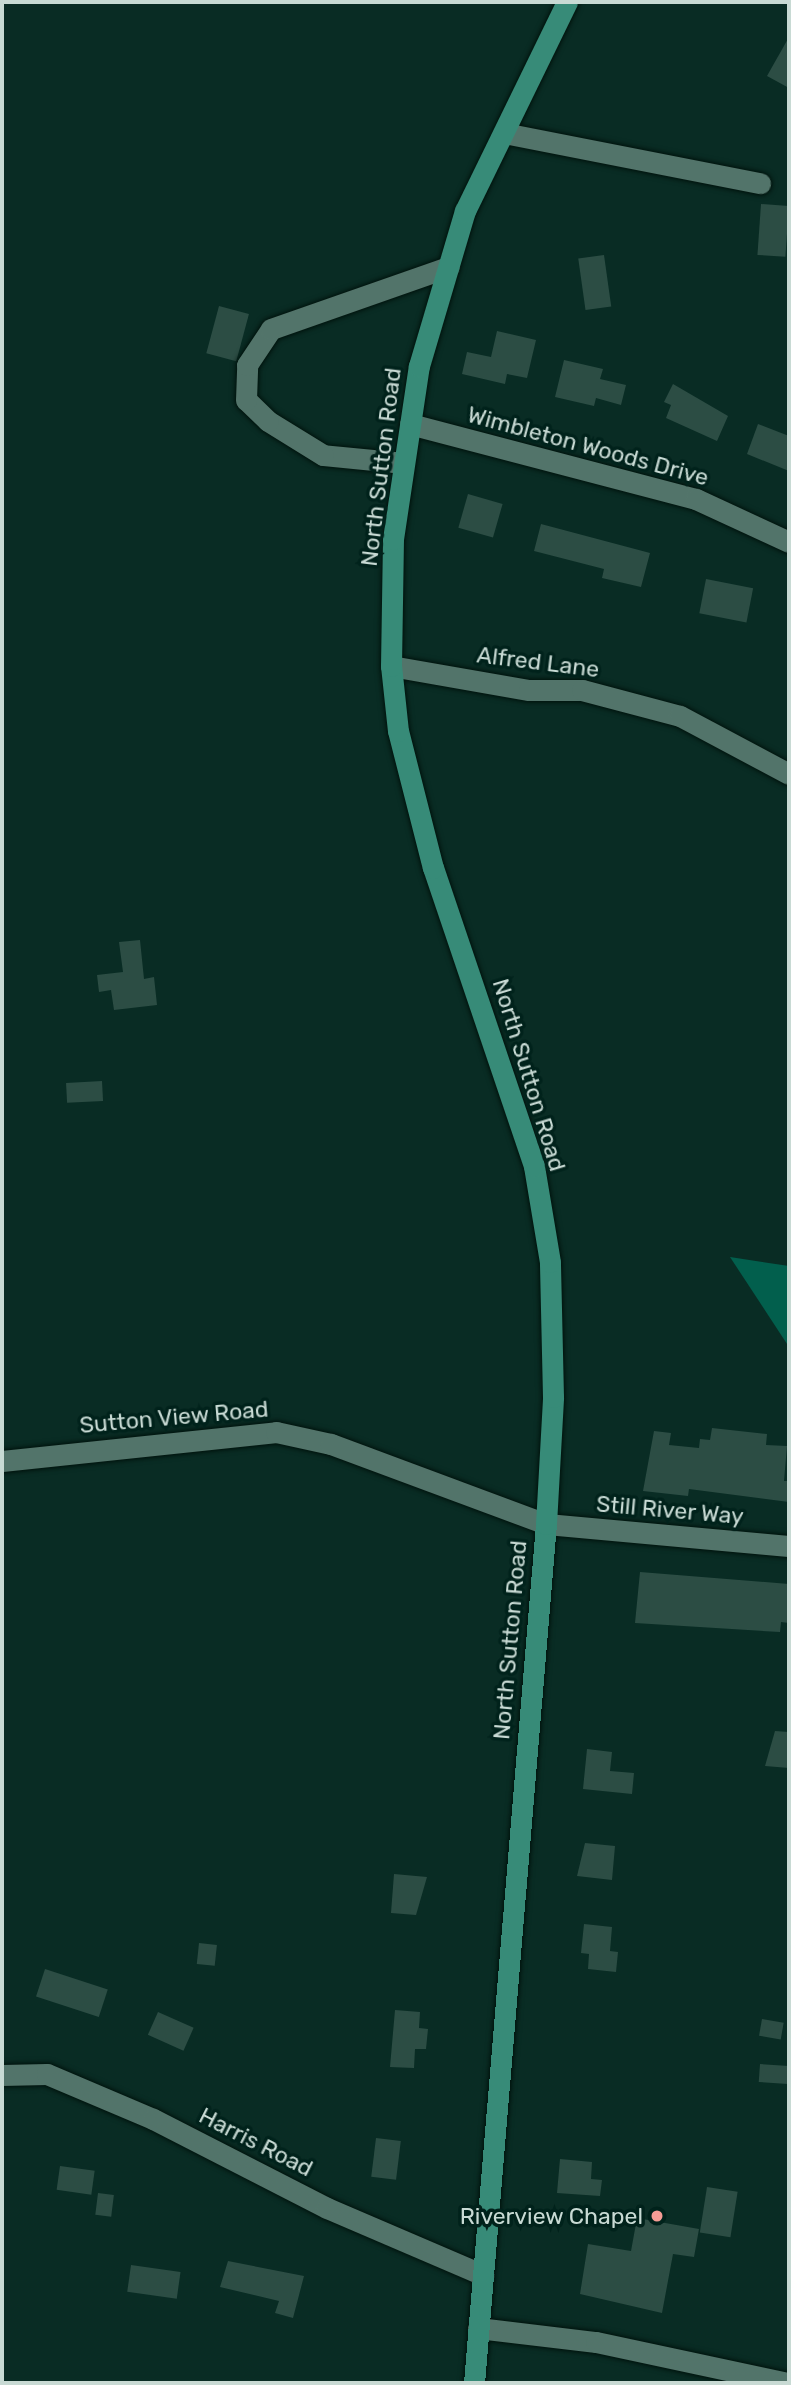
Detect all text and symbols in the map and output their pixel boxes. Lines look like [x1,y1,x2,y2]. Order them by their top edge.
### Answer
street label: North Sutton Road [355,366,407,568]
street label: Wimbleton Woods Drive [464,400,712,492]
street label: Alfred Lane [475,641,601,683]
street label: North Sutton Road [487,975,571,1175]
street label: Sutton View Road [78,1395,270,1439]
street label: Still River Way [595,1490,745,1530]
street label: North Sutton Road [488,1539,532,1741]
street label: Harris Road [194,2102,318,2182]
place label: Riverview Chapel [459,2202,643,2230]
marker: Riverview Chapel [649,2208,665,2224]

